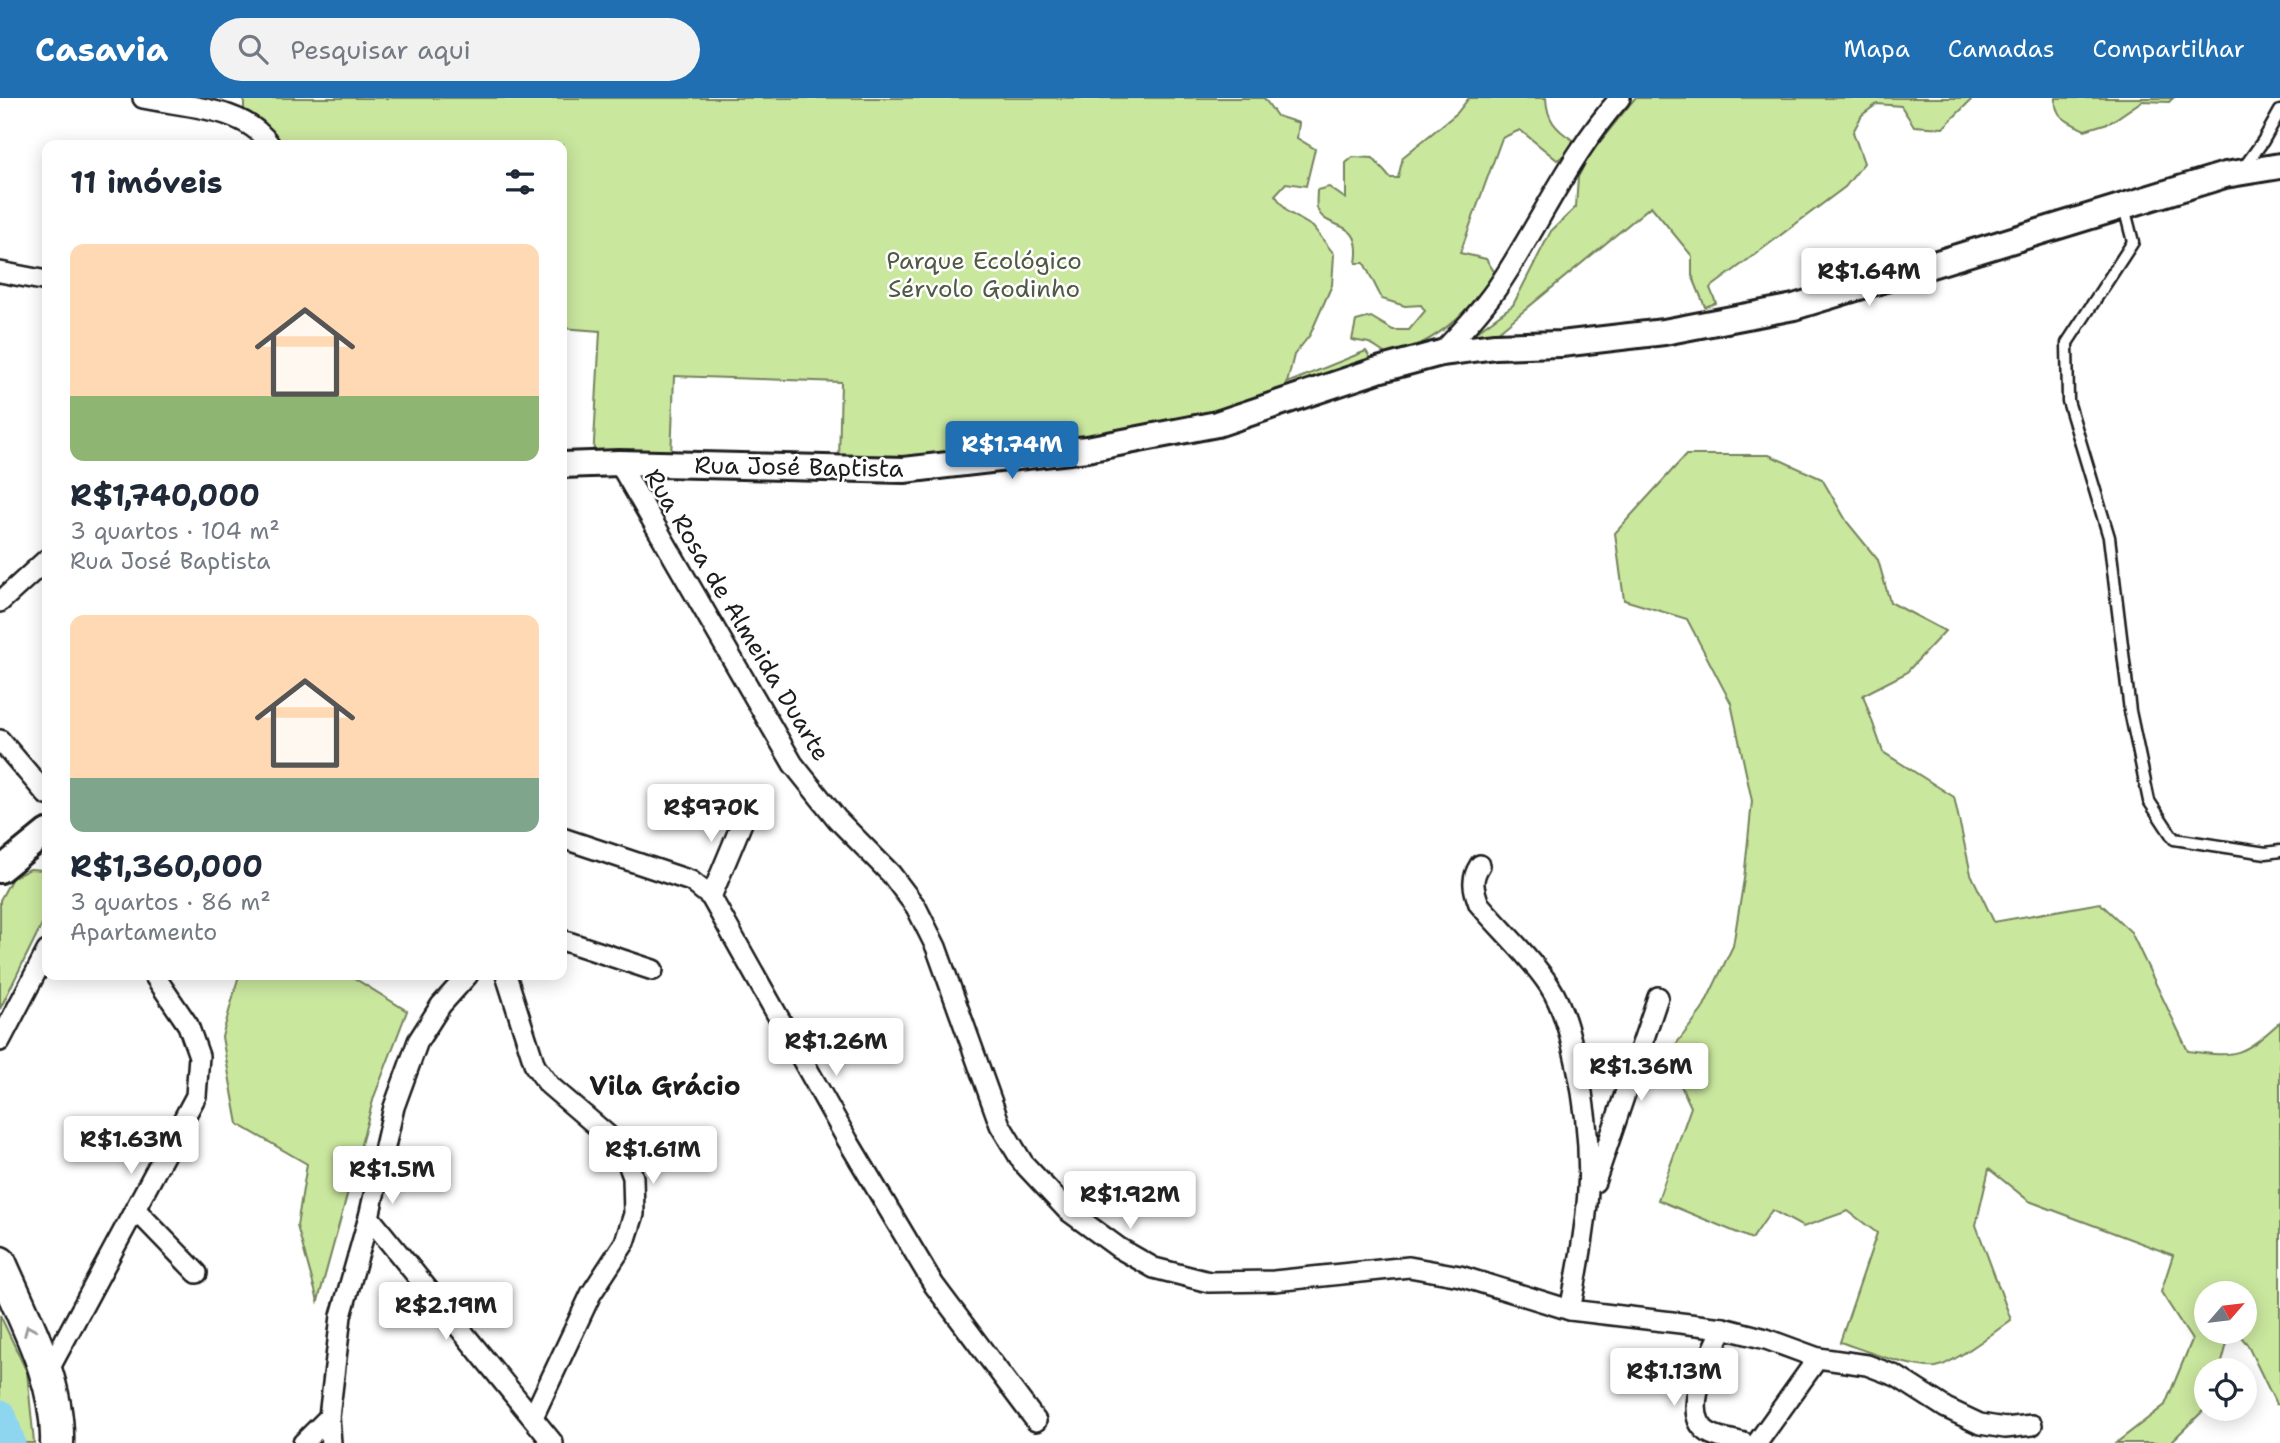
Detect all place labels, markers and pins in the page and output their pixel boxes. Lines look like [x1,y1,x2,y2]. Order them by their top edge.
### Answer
pin: R$1.64M [1804,248,1934,308]
pin: R$1.74M [947,422,1077,481]
pin: R$970K [654,784,768,844]
pin: R$1.26M [771,1018,901,1078]
pin: R$1.36M [1576,1044,1706,1103]
pin: R$1.63M [66,1116,196,1176]
pin: R$1.61M [588,1126,718,1186]
pin: R$1.5M [335,1146,449,1206]
pin: R$1.92M [1065,1172,1195,1231]
pin: R$2.19M [381,1282,511,1342]
pin: R$1.13M [1609,1348,1739,1408]

